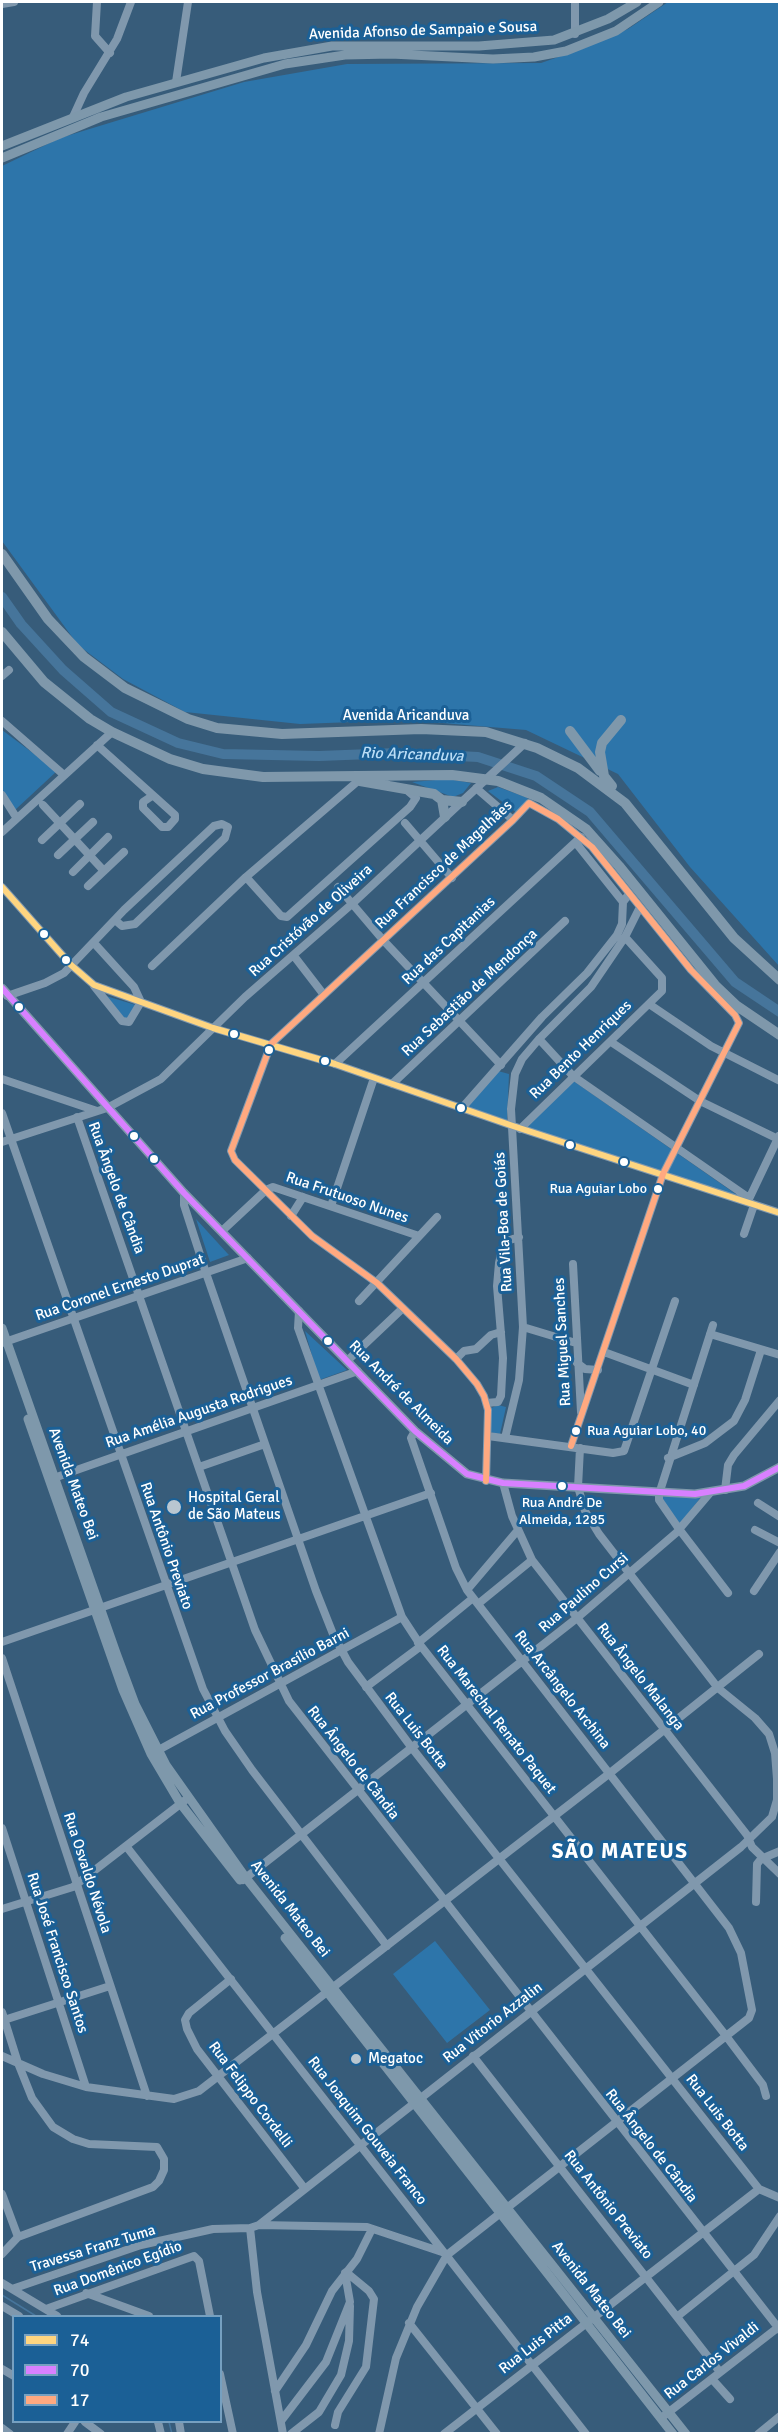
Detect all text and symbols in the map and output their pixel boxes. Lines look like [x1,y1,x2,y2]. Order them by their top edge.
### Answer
street label: Avenida Afonso de Sampaio e Sousa [309,18,537,44]
street label: Avenida Aricanduva [343,707,469,725]
water label: Rio Aricanduva [360,744,464,766]
street label: Rua Francisco de Magalhães [372,797,516,933]
street label: Rua Cristóvão de Oliveira [246,861,376,981]
street label: Rua das Capitanias [399,893,499,989]
street label: Rua Sebastião de Mendonça [398,925,542,1061]
unlabelled marker [38,928,50,940]
unlabelled marker [60,954,72,966]
street label: Rua Bento Henriques [526,997,636,1103]
unlabelled marker [13,1001,25,1013]
unlabelled marker [228,1028,240,1040]
unlabelled marker [263,1044,275,1056]
unlabelled marker [319,1055,331,1067]
unlabelled marker [455,1102,467,1114]
street label: Rua Ângelo de Cândia [84,1120,148,1256]
unlabelled marker [128,1130,140,1142]
unlabelled marker [564,1139,576,1151]
street label: Rua Vila-Boa de Goiás [491,1152,517,1292]
unlabelled marker [148,1153,160,1165]
unlabelled marker [618,1156,630,1168]
street label: Rua Frutuoso Nunes [283,1169,411,1227]
place label: Rua Aguiar Lobo [550,1181,647,1197]
marker: Rua Aguiar Lobo [652,1183,664,1195]
street label: Rua Coronel Ernesto Duprat [33,1251,207,1325]
street label: Rua Miguel Sanches [551,1277,575,1407]
unlabelled marker [322,1335,334,1347]
street label: Rua André de Almeida [345,1337,457,1449]
street label: Rua Amélia Augusta Rodrigues [103,1372,295,1452]
place label: Rua Aguiar Lobo, 40 [587,1423,706,1439]
street label: Avenida Mateo Bei [44,1425,102,1543]
marker: Rua Aguiar Lobo, 40 [570,1425,582,1437]
street label: Rua Antônio Previato [136,1480,196,1612]
marker: Rua André De Almeida, 1285 [556,1480,568,1492]
place label: Hospital Geral de São Mateus [188,1489,281,1524]
place label: Rua André De Almeida, 1285 [519,1495,605,1528]
marker: Hospital Geral de São Mateus [165,1498,183,1516]
street label: Rua Paulino Cursi [536,1549,632,1637]
street label: Rua Ângelo Malanga [592,1620,688,1734]
street label: Rua Professor Brasílio Barni [187,1624,353,1724]
street label: Rua Arcângelo Archina [510,1627,614,1753]
street label: Rua Marechal Renato Paquet [432,1642,560,1798]
street label: Rua Luis Botta [381,1689,451,1773]
street label: Rua Ângelo de Cândia [303,1703,403,1823]
street label: Rua Osvaldo Névola [59,1810,115,1936]
district label: SÃO MATEUS [552,1839,688,1865]
street label: Avenida Mateo Bei [247,1857,333,1961]
street label: Rua José Francisco Santos [22,1870,92,2036]
street label: Rua Vitorio Azzalin [440,1979,546,2067]
street label: Rua Felippo Cordelli [204,2038,296,2152]
place label: Megatoc [368,2050,423,2068]
marker: Megatoc [349,2052,363,2066]
street label: Rua Joaquim Gouveia Franco [303,2053,431,2209]
street label: Rua Luis Botta [682,2071,752,2155]
street label: Rua Ângelo de Cândia [601,2086,701,2206]
street label: Rua Antônio Previato [560,2147,656,2263]
street label: Travessa Franz Tuma [28,2221,158,2277]
street label: Rua Domênico Egídio [51,2237,185,2301]
street label: Avenida Mateo Bei [548,2238,634,2342]
street label: Rua Luis Pitta [496,2310,576,2378]
legend [12,2315,222,2423]
street label: Rua Carlos Vivaldi [661,2319,763,2403]
text: 74 [70,2329,89,2351]
text: 70 [70,2359,89,2381]
text: 17 [70,2389,89,2411]

